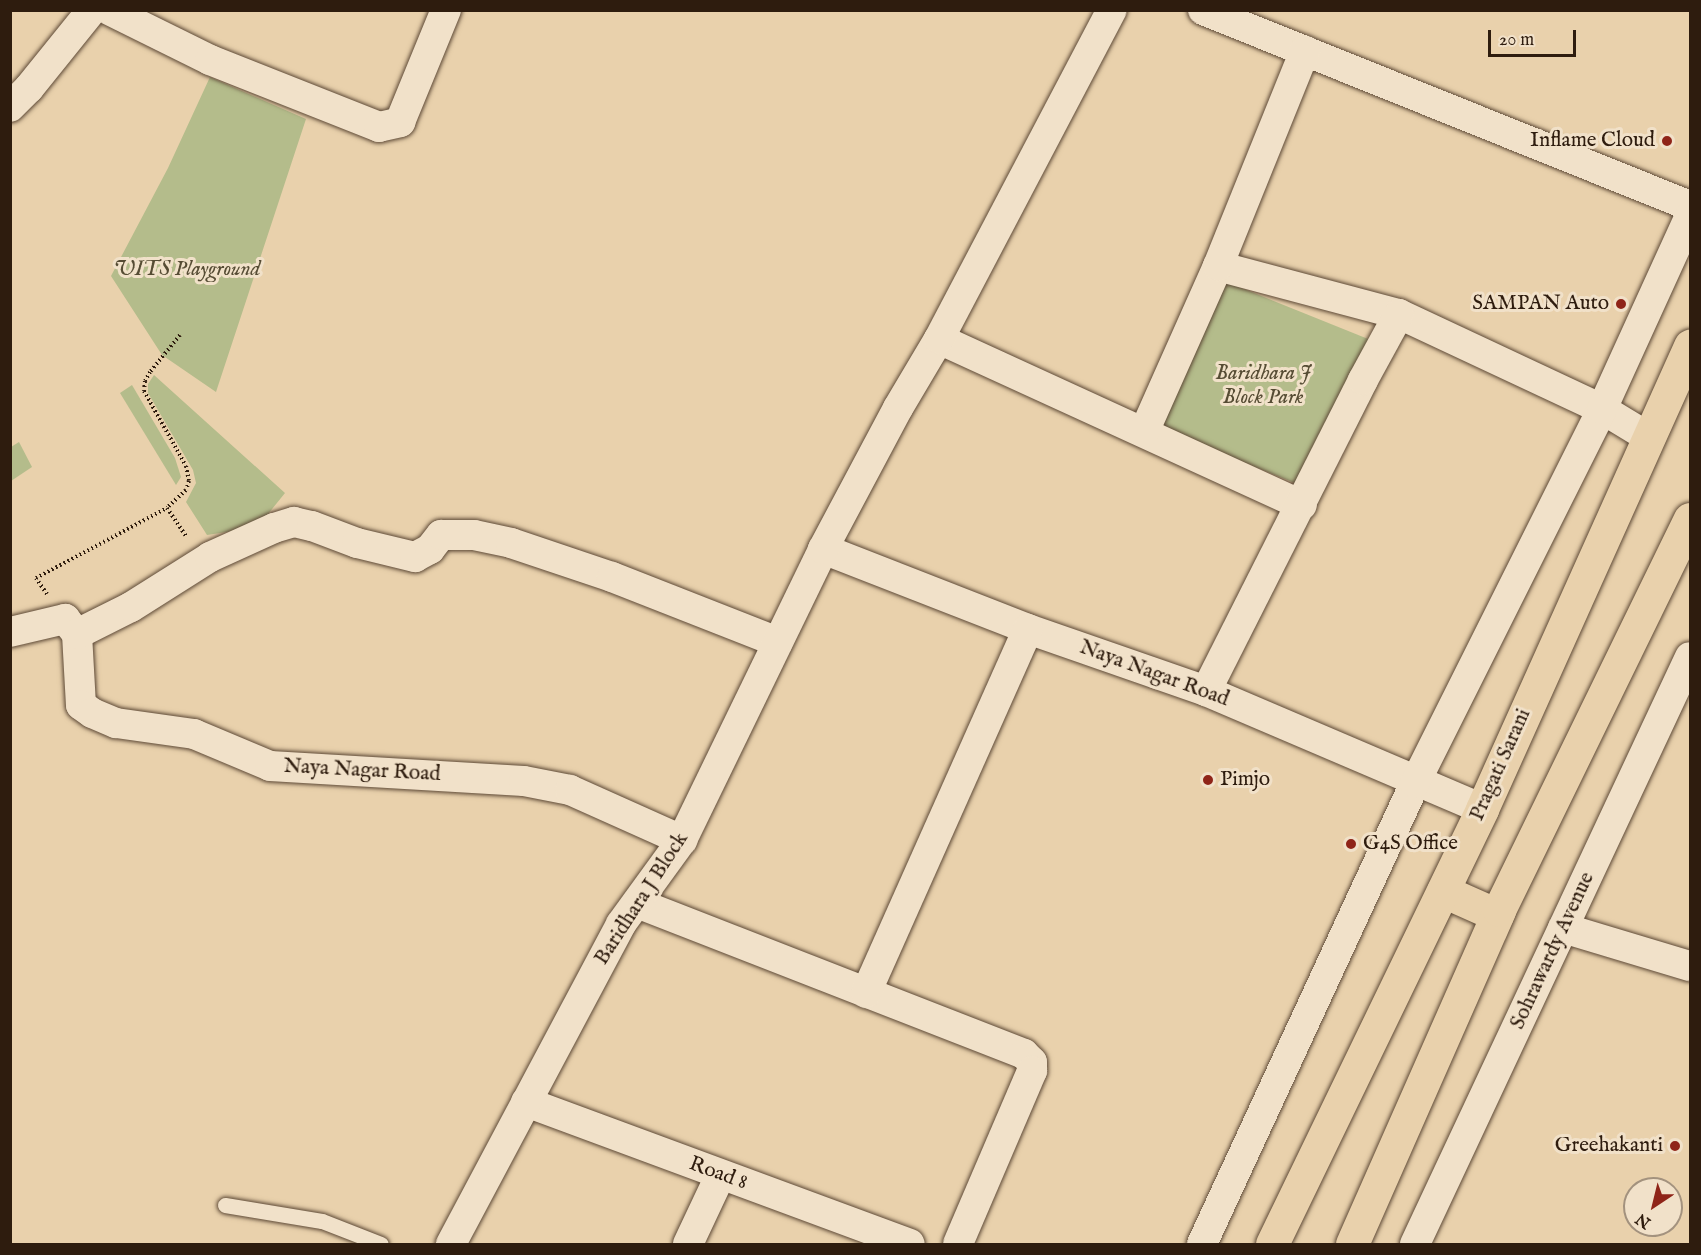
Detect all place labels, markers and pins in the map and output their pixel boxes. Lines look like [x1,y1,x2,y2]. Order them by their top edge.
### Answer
place label: Inflame Cloud [1530,128,1655,154]
marker: Inflame Cloud [1660,134,1674,148]
place label: SAMPAN Auto [1472,291,1609,317]
marker: SAMPAN Auto [1614,297,1628,311]
place label: Pimjo [1220,767,1270,793]
marker: Pimjo [1201,773,1215,787]
place label: G4S Office [1363,831,1458,857]
marker: G4S Office [1344,837,1358,851]
place label: Greehakanti [1555,1133,1663,1159]
marker: Greehakanti [1668,1139,1682,1153]

